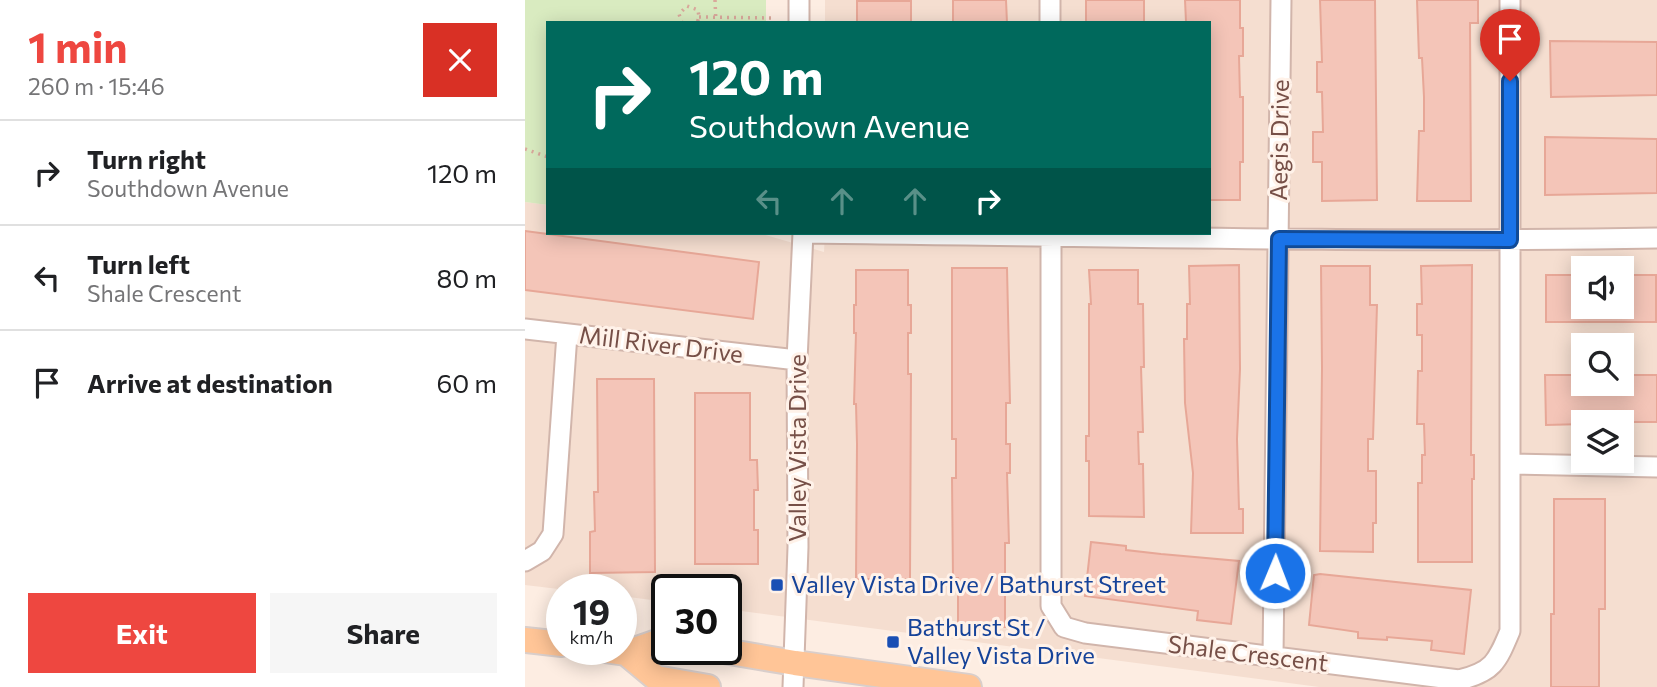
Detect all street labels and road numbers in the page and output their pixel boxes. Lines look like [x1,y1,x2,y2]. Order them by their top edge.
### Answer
street label: Aegis Drive [1263,79,1294,201]
street label: Mill River Drive [578,319,745,368]
street label: Valley Vista Drive [782,354,811,542]
street label: Shale Crescent [1166,628,1330,677]

